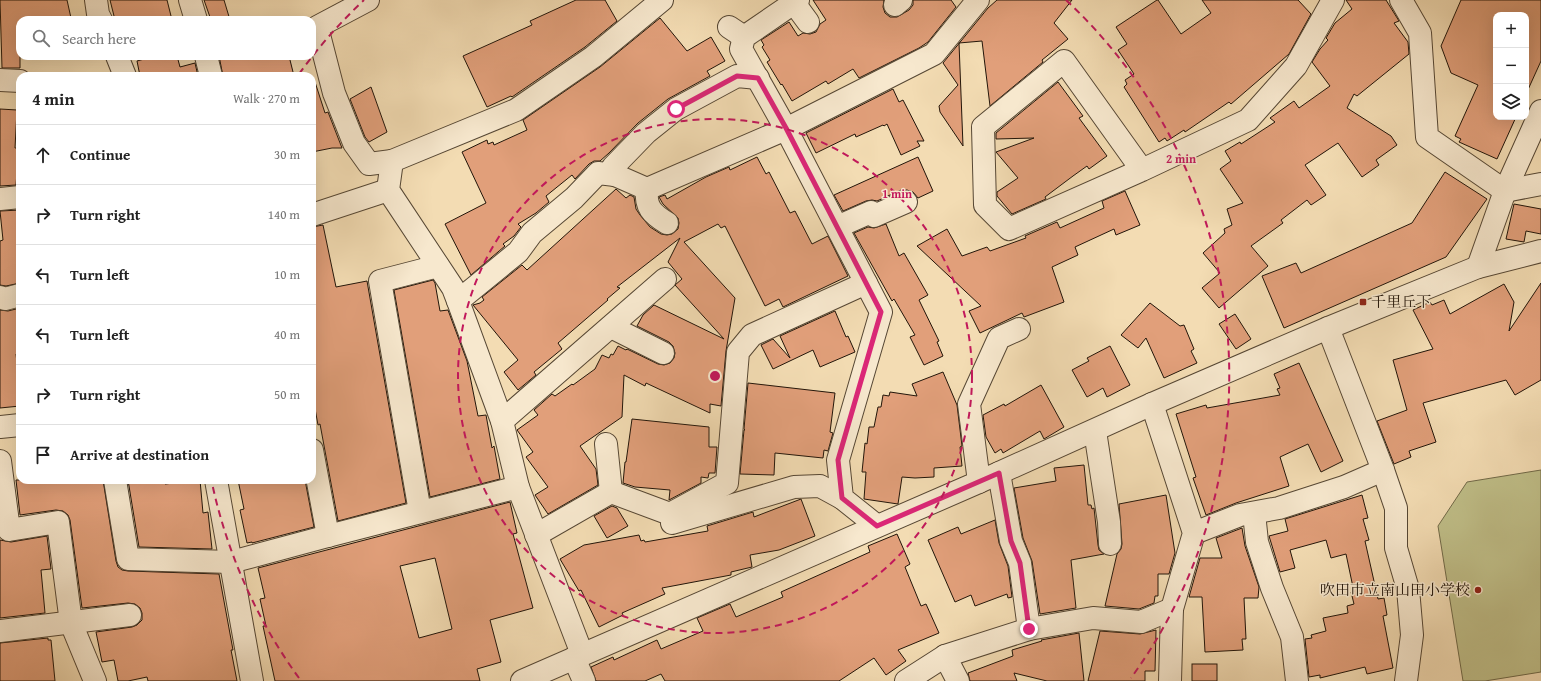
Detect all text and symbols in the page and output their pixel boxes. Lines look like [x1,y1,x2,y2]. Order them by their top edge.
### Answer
map controls [1493,12,1529,120]
button: + [1493,12,1529,48]
search box [16,16,316,60]
icon: search [30,27,52,49]
text: Search here [62,28,136,49]
button: − [1493,48,1529,84]
button: layers [1493,84,1529,120]
text: 4 min [32,86,74,111]
text: Walk · 270 m [233,89,300,108]
route start [667,100,685,118]
icon: ahead [32,144,54,166]
text: Continue [70,144,131,165]
text: 30 m [274,145,300,164]
text: 2 min [1166,150,1196,167]
text: 1 min [882,185,912,202]
icon: right [32,204,54,226]
text: Turn right [70,204,141,225]
text: 140 m [268,205,300,224]
icon: left [32,264,54,286]
text: Turn left [70,264,129,285]
text: 10 m [274,265,300,284]
place label: 千里丘下 [1371,291,1431,312]
marker: 千里丘下 [1358,297,1368,307]
icon: left [32,324,54,346]
text: Turn left [70,324,129,345]
text: 40 m [274,325,300,344]
centre of rings [708,369,722,383]
icon: right [32,384,54,406]
text: Turn right [70,384,141,405]
text: 50 m [274,385,300,404]
icon: arrive [32,444,54,466]
text: Arrive at destination [70,444,209,465]
place label: 吹田市立南山田小学校 [1320,579,1470,600]
marker: 吹田市立南山田小学校 [1473,585,1483,595]
route end [1020,620,1038,638]

